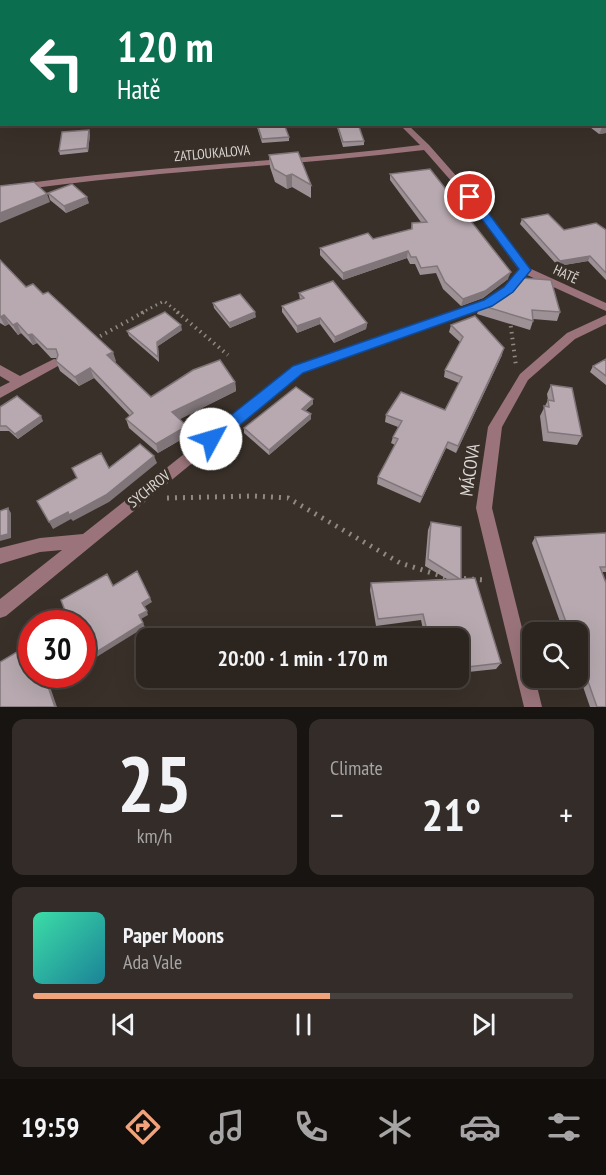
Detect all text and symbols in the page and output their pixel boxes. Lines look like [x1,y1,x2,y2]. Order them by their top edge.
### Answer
text: 120 m [117,19,214,74]
icon: left [18,24,96,102]
text: Hatě [117,72,161,106]
street label: ZATLOUKALOVA [173,141,251,165]
pin [444,171,495,222]
icon: arrive [453,180,486,213]
street label: HATĚ [551,260,581,288]
position arrow [179,407,243,471]
street label: MÁCOVA [454,442,485,498]
street label: SYCHROV [124,466,174,511]
speed limit sign: 30 [18,610,96,688]
map controls [522,622,588,688]
button: search [522,622,588,688]
text: 20:00 · 1 min · 170 m [217,644,388,672]
text: 25 [117,733,192,834]
text: Climate [330,755,383,781]
text: 21° [422,785,481,843]
text: − [330,793,344,836]
text: + [559,793,573,836]
text: km/h [137,823,172,849]
text: Paper Moons [123,921,224,949]
text: Ada Vale [123,949,182,975]
icon: previous [107,1008,140,1041]
icon: pause [287,1008,320,1041]
icon: next [467,1008,500,1041]
icon: directions [122,1106,164,1148]
icon: music [206,1106,248,1148]
icon: phone [290,1106,332,1148]
icon: climate [374,1106,416,1148]
icon: car [459,1106,501,1148]
icon: filters [543,1106,585,1148]
text: 19:59 [21,1110,80,1144]

